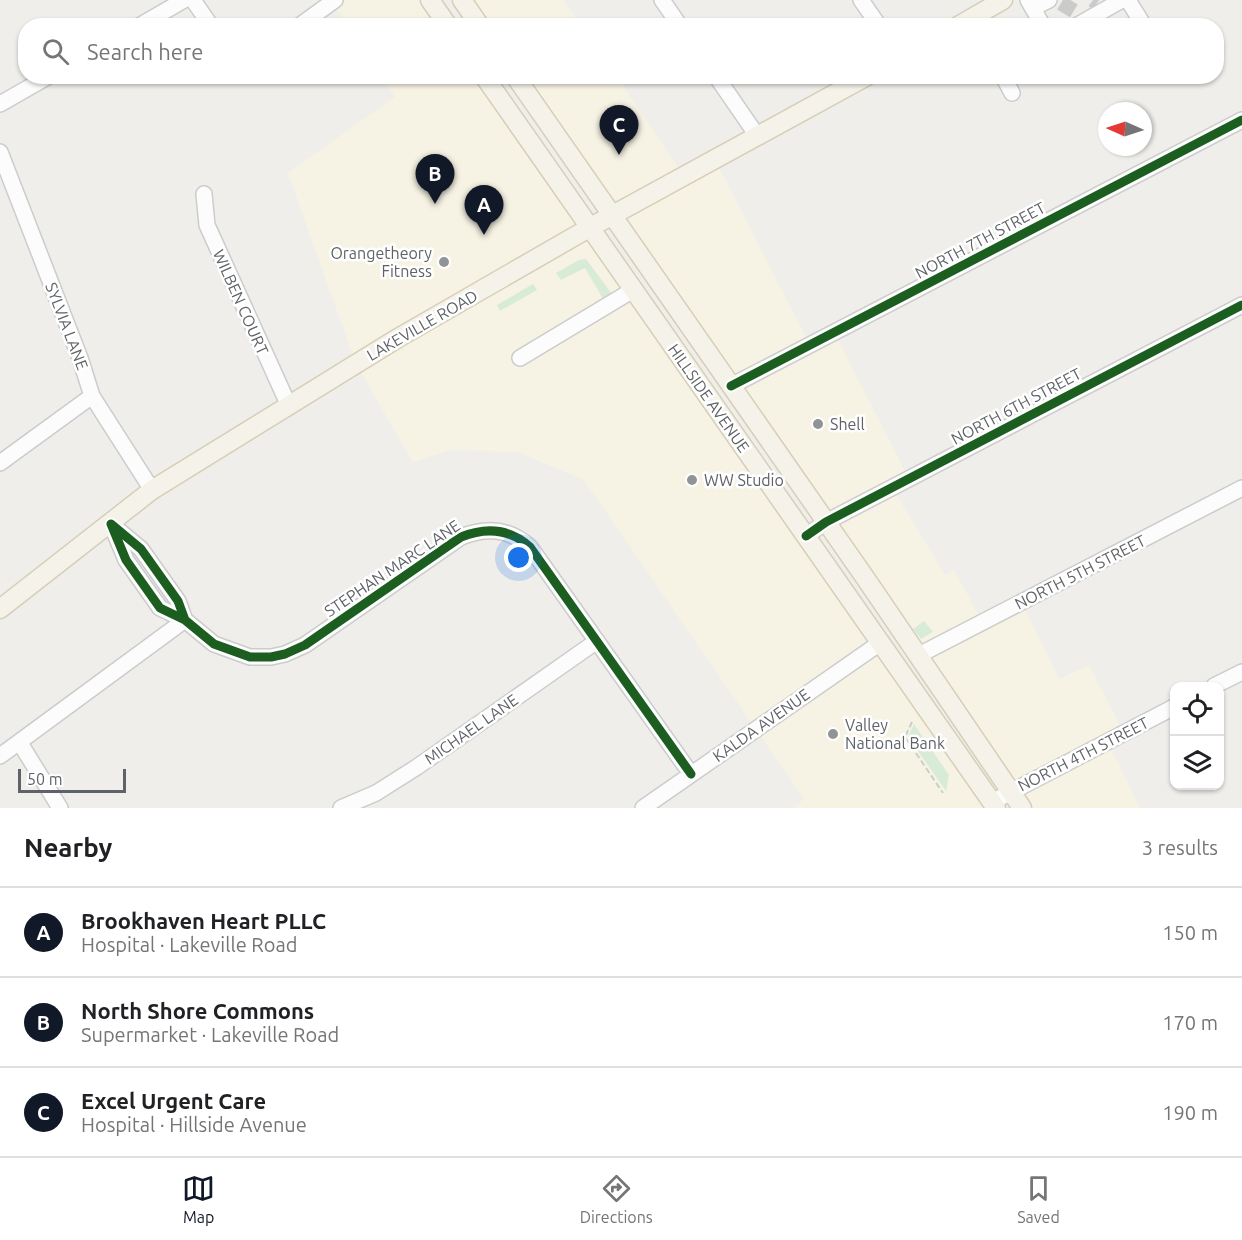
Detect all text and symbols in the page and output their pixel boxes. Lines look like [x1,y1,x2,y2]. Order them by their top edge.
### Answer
search box [18,18,1224,84]
icon: search [39,35,72,68]
text: Search here [87,39,203,64]
north arrow [1098,102,1152,156]
pin: C [600,106,638,155]
pin: B [416,154,454,204]
pin: A [464,186,504,235]
street label: NORTH 7TH STREET [912,198,1048,282]
place label: Orangetheory Fitness [330,244,432,280]
street label: WILBEN COURT [210,247,272,357]
marker: Orangetheory Fitness [437,255,451,269]
street label: SYLVIA LANE [42,280,92,372]
street label: LAKEVILLE ROAD [363,286,481,364]
street label: HILLSIDE AVENUE [665,340,753,456]
street label: NORTH 6TH STREET [948,364,1084,448]
place label: Shell [830,415,865,433]
marker: Shell [811,417,825,431]
place label: WW Studio [704,471,784,489]
marker: WW Studio [685,473,699,487]
street label: STEPHAN MARC LANE [321,516,463,620]
street label: NORTH 5TH STREET [1012,531,1148,613]
your location [504,543,533,572]
map controls [1170,682,1224,790]
button: locate [1170,682,1224,736]
street label: KALDA AVENUE [709,685,813,765]
street label: MICHAEL LANE [421,690,521,768]
street label: NORTH 4TH STREET [1015,713,1151,795]
place label: Valley National Bank [845,716,945,752]
marker: Valley National Bank [826,727,840,741]
button: layers [1170,736,1224,790]
scale bar [18,766,126,794]
text: 50 m [27,770,63,788]
text: Nearby [24,833,112,862]
text: 3 results [1142,836,1218,859]
text: Brookhaven Heart PLLC [81,908,326,933]
text: A [36,921,51,944]
text: 150 m [1162,921,1218,944]
text: Hospital · Lakeville Road [81,933,297,956]
text: North Shore Commons [81,998,314,1023]
text: B [37,1011,50,1034]
text: 170 m [1162,1011,1218,1034]
text: Supermarket · Lakeville Road [81,1023,339,1046]
text: Excel Urgent Care [81,1088,266,1113]
text: C [37,1101,50,1124]
text: 190 m [1162,1101,1218,1124]
text: Hospital · Hillside Avenue [81,1113,307,1136]
tab: Map [182,1172,215,1226]
tab: Directions [580,1172,653,1226]
tab: Saved [1017,1172,1060,1226]

